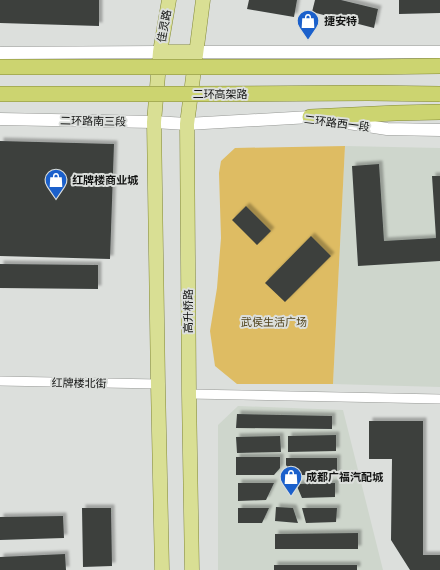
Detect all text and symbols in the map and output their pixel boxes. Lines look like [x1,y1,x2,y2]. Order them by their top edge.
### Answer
shop icon: 捷安特 [295,8,321,41]
street label: 佳灵路 [155,9,174,43]
place label: 捷安特 [324,15,357,28]
street label: 二环高架路 [193,88,248,101]
street label: 二环路西一段 [303,113,370,134]
street label: 二环路南三段 [60,114,126,129]
shop icon: 红牌楼商业城 [43,167,69,200]
place label: 红牌楼商业城 [72,174,139,187]
street label: 高升桥路 [182,289,195,333]
park label: 武侯生活广场 [241,316,307,329]
street label: 红牌楼北街 [51,377,107,390]
shop icon: 成都广福汽配城 [278,464,304,497]
place label: 成都广福汽配城 [306,471,384,484]

